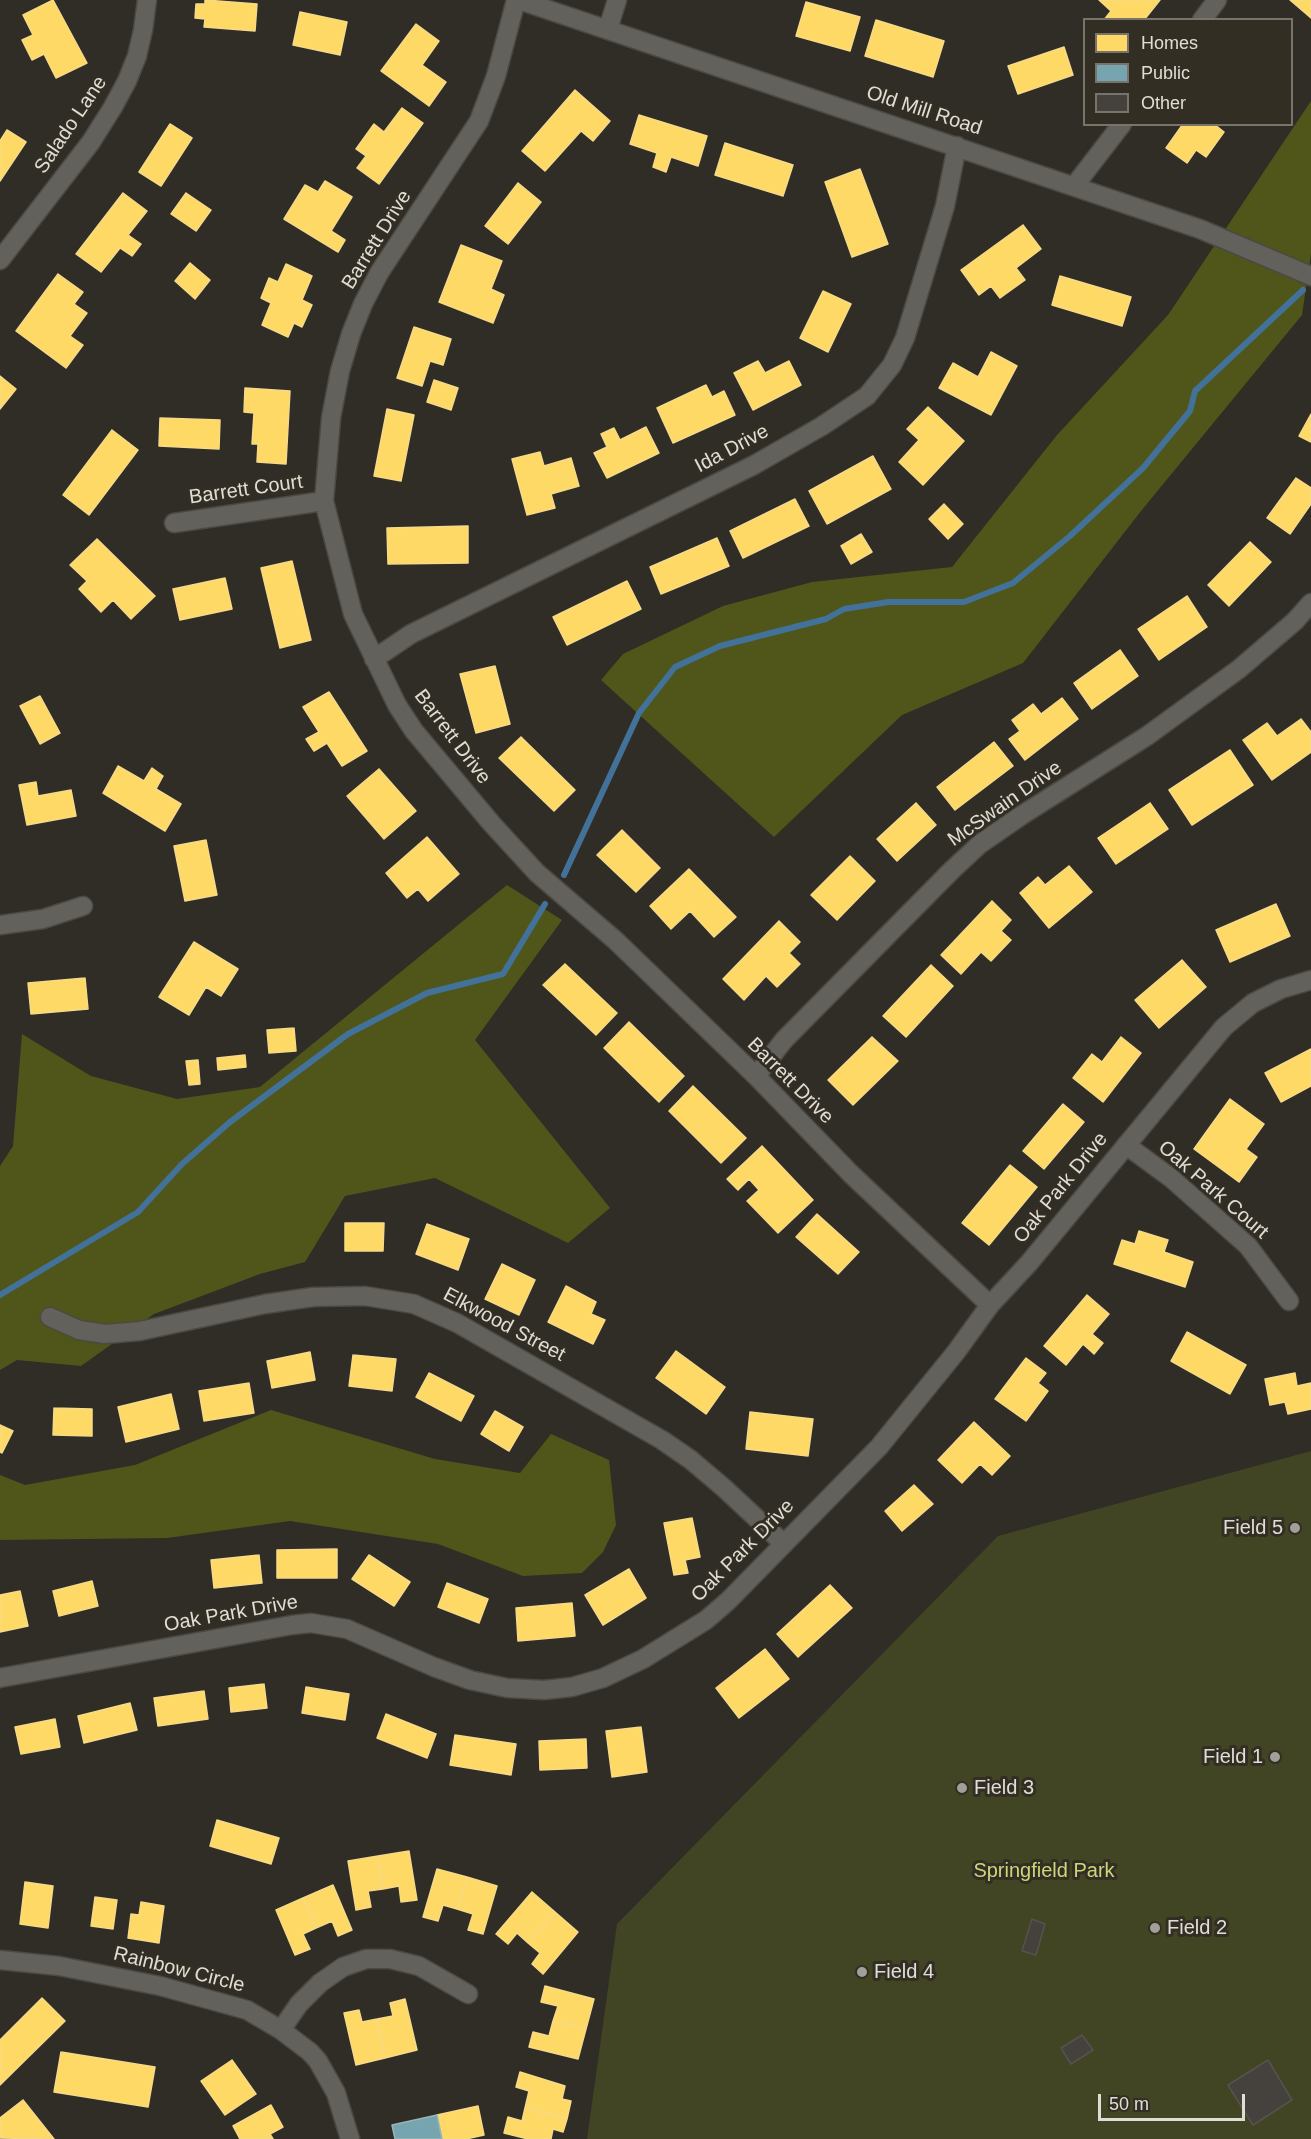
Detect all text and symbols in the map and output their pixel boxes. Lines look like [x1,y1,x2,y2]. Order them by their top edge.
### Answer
legend [1083,18,1293,126]
text: Homes [1141,33,1198,53]
text: Public [1141,63,1190,83]
street label: Salado Lane [30,72,112,178]
street label: Old Mill Road [863,81,985,141]
text: Other [1141,93,1186,113]
street label: Barrett Drive [337,186,417,294]
street label: Ida Drive [691,420,773,478]
street label: Barrett Court [188,470,304,510]
street label: Barrett Drive [409,685,495,789]
street label: McSwain Drive [943,756,1067,852]
street label: Barrett Drive [742,1033,838,1129]
street label: Oak Park Drive [1009,1128,1113,1248]
street label: Oak Park Court [1153,1136,1273,1244]
street label: Elkwood Street [439,1283,569,1367]
street label: Oak Park Drive [687,1495,799,1607]
place label: Field 5 [1223,1516,1283,1540]
marker: Field 5 [1288,1521,1302,1535]
street label: Oak Park Drive [162,1590,300,1638]
place label: Field 1 [1203,1745,1263,1769]
marker: Field 1 [1268,1750,1282,1764]
place label: Field 3 [974,1776,1034,1800]
marker: Field 3 [955,1781,969,1795]
park label: Springfield Park [973,1859,1115,1883]
place label: Field 2 [1167,1916,1227,1940]
marker: Field 2 [1148,1921,1162,1935]
street label: Rainbow Circle [111,1942,247,1998]
place label: Field 4 [874,1960,934,1984]
marker: Field 4 [855,1965,869,1979]
scale bar [1101,2082,1248,2120]
text: 50 m [1109,2094,1149,2114]

